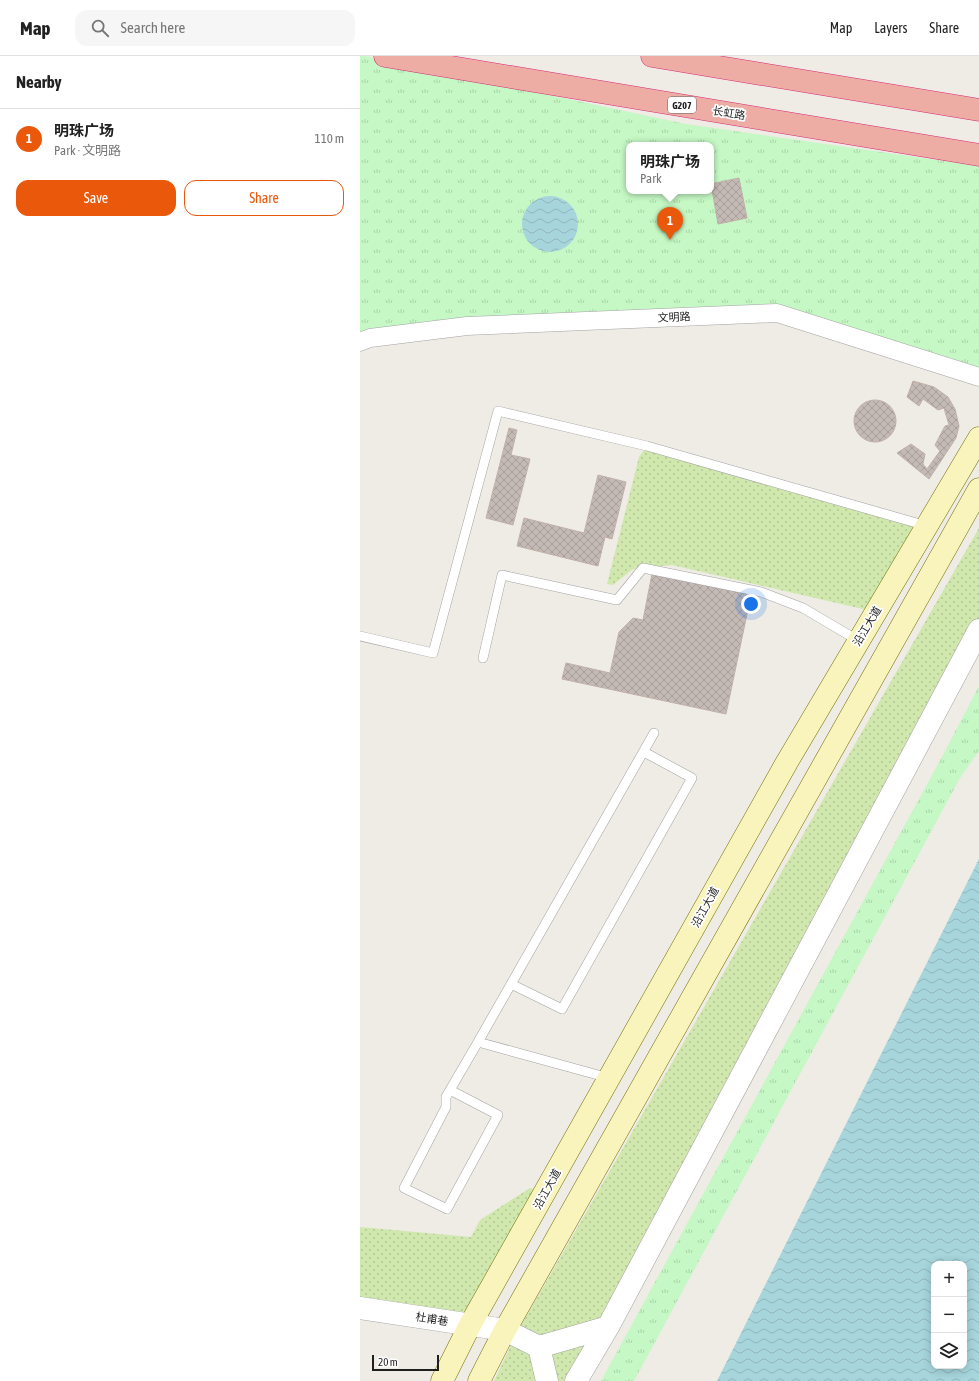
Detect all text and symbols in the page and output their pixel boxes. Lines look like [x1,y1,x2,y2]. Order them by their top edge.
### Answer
search box [75,10,355,46]
text: Map [20,17,51,39]
icon: search [89,17,111,39]
text: Search here [121,19,185,36]
text: Map [830,20,852,36]
text: Layers [874,20,907,36]
text: Share [929,20,959,36]
text: Nearby [16,72,62,92]
road number: G207 [668,97,696,113]
street label: 长虹路 [712,104,746,122]
text: 明珠广场 [54,122,114,139]
text: 1 [26,131,32,146]
text: 110 m [315,131,344,146]
popup [626,142,714,194]
text: Park · 文明路 [54,143,121,158]
text: 明珠广场 [640,153,700,170]
text: Park [640,171,662,186]
button: Save [16,180,176,216]
button: Share [184,180,344,216]
pin: 1 [657,207,683,240]
street label: 文明路 [657,310,691,324]
your location [741,594,761,614]
street label: 沿江大道 [851,604,883,648]
street label: 沿江大道 [689,885,721,929]
street label: 沿江大道 [531,1167,563,1211]
map controls [931,1261,967,1369]
button: + [931,1261,967,1297]
button: − [931,1297,967,1333]
street label: 杜甫巷 [415,1310,449,1328]
button: layers [931,1333,967,1369]
scale bar [372,1353,439,1372]
text: 20 m [378,1356,398,1368]

